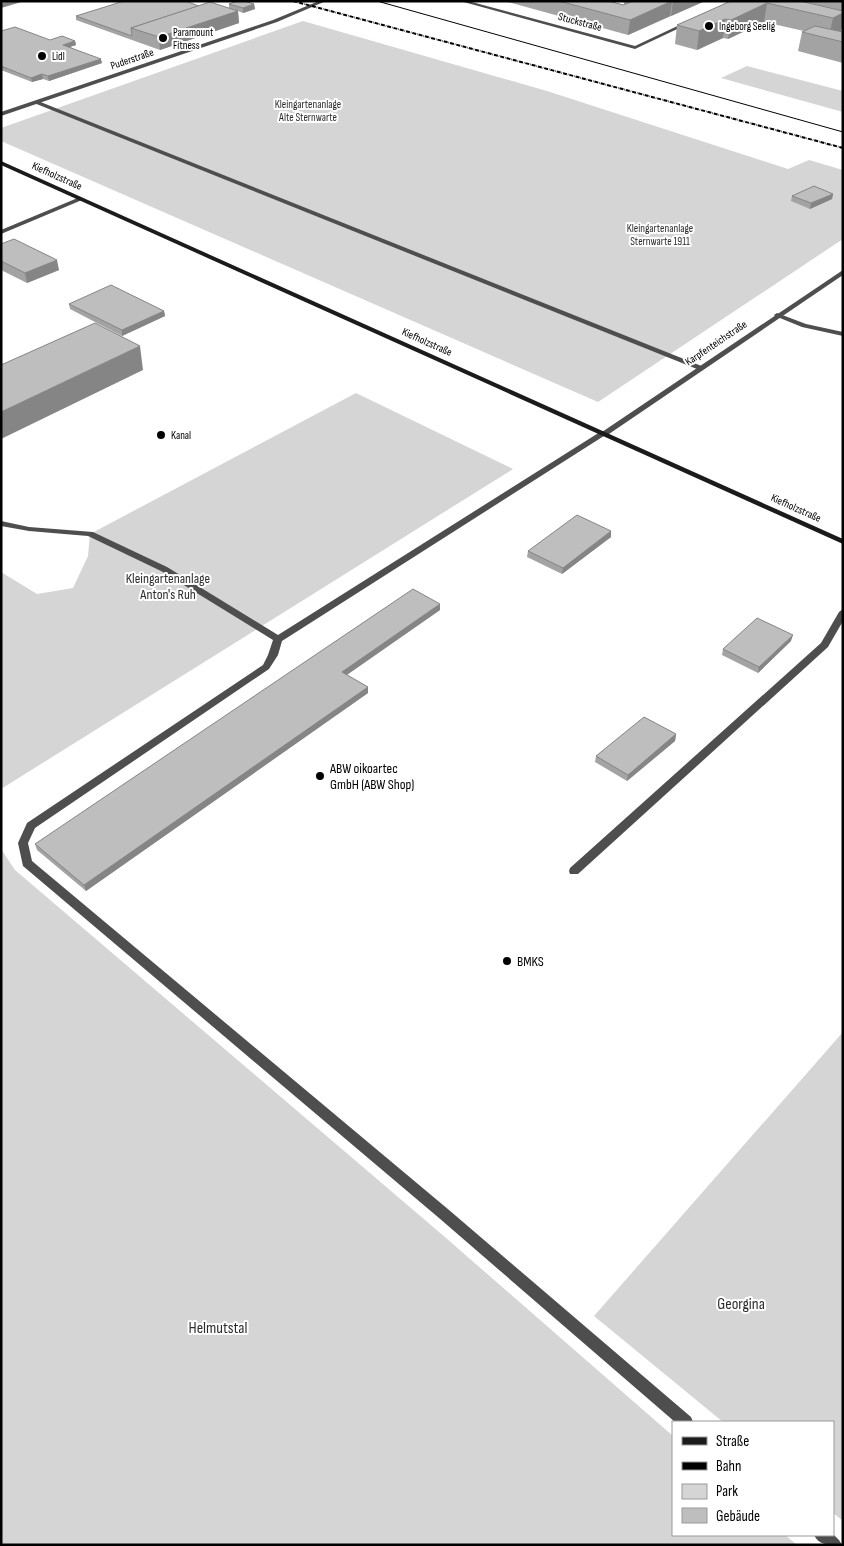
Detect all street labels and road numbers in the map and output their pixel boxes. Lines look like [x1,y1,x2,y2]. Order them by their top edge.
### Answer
street label: Stuckstraße [557,10,603,34]
street label: Puderstraße [109,46,155,72]
street label: Kiefholzstraße [30,159,84,193]
street label: Karpfenteichstraße [683,318,749,368]
street label: Kiefholzstraße [400,325,454,359]
street label: Kiefholzstraße [769,491,823,525]

